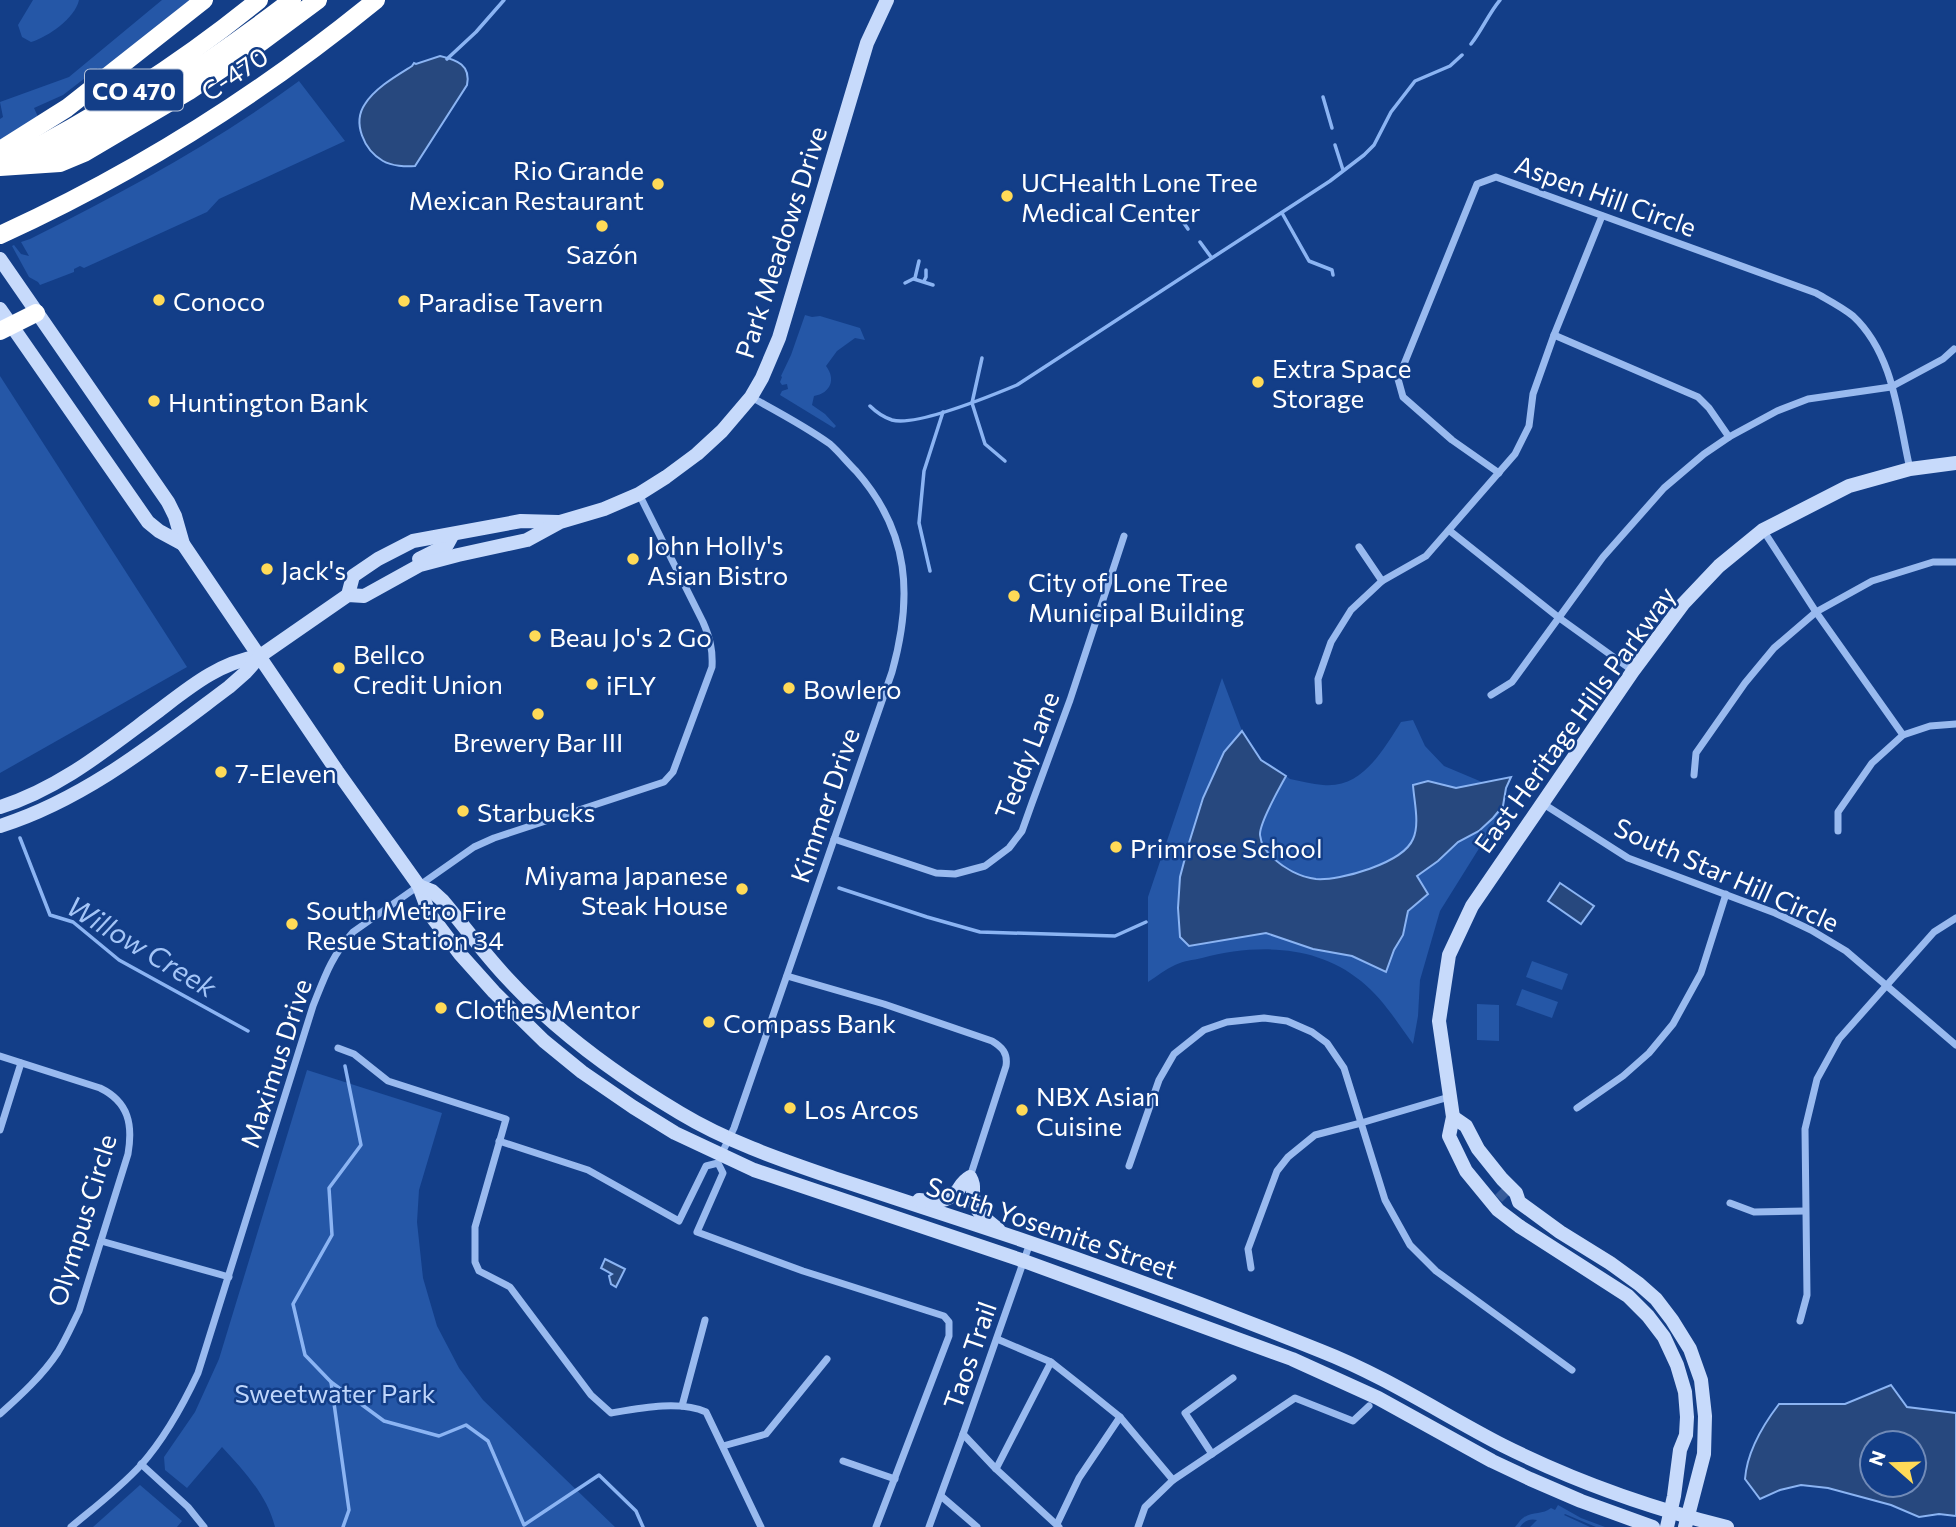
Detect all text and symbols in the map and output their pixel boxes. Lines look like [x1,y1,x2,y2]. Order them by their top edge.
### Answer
street label: C-470 [195,39,273,107]
road number: CO 470 [85,70,183,110]
street label: Park Meadows Drive [728,122,832,362]
street label: Aspen Hill Circle [1511,148,1701,242]
place label: Rio Grande Mexican Restaurant [409,154,644,215]
place label: UCHealth Lone Tree Medical Center [1021,166,1258,227]
marker: Rio Grande Mexican Restaurant [650,176,666,192]
marker: UCHealth Lone Tree Medical Center [999,188,1015,204]
marker: Sazón [594,218,610,234]
place label: Sazón [566,238,638,269]
place label: Conoco [173,285,265,316]
place label: Paradise Tavern [418,286,603,317]
marker: Conoco [151,292,167,308]
marker: Paradise Tavern [396,293,412,309]
place label: Extra Space Storage [1272,352,1411,413]
marker: Extra Space Storage [1250,374,1266,390]
place label: Huntington Bank [168,386,369,417]
marker: Huntington Bank [146,393,162,409]
place label: John Holly's Asian Bistro [647,529,788,590]
marker: John Holly's Asian Bistro [625,551,641,567]
place label: Jack's [281,554,346,585]
marker: Jack's [259,561,275,577]
place label: City of Lone Tree Municipal Building [1028,566,1244,627]
street label: East Heritage Hills Parkway [1467,580,1681,858]
marker: City of Lone Tree Municipal Building [1006,588,1022,604]
place label: Beau Jo's 2 Go [549,621,712,652]
marker: Beau Jo's 2 Go [527,628,543,644]
place label: Bellco Credit Union [353,638,503,699]
marker: Bellco Credit Union [331,660,347,676]
place label: iFLY [606,669,657,700]
place label: Bowlero [803,673,901,704]
marker: iFLY [584,676,600,692]
marker: Bowlero [781,680,797,696]
street label: Teddy Lane [988,687,1064,823]
marker: Brewery Bar III [530,706,546,722]
street label: Kimmer Drive [783,724,865,886]
place label: Brewery Bar III [453,726,623,757]
place label: 7-Eleven [235,757,337,788]
marker: 7-Eleven [213,764,229,780]
place label: Starbucks [477,796,595,827]
marker: Starbucks [455,803,471,819]
street label: South Star Hill Circle [1610,811,1844,937]
place label: Primrose School [1130,832,1322,863]
marker: Primrose School [1108,839,1124,855]
place label: Miyama Japanese Steak House [524,859,728,920]
marker: Miyama Japanese Steak House [734,881,750,897]
water label: Willow Creek [61,888,224,1004]
place label: South Metro Fire Resue Station 34 [306,894,507,955]
marker: South Metro Fire Resue Station 34 [284,916,300,932]
street label: Maximus Drive [233,975,317,1151]
place label: Clothes Mentor [455,993,641,1024]
marker: Clothes Mentor [433,1000,449,1016]
place label: Compass Bank [723,1007,896,1038]
marker: Compass Bank [701,1014,717,1030]
place label: NBX Asian Cuisine [1036,1080,1160,1141]
place label: Los Arcos [804,1093,919,1124]
marker: Los Arcos [782,1100,798,1116]
marker: NBX Asian Cuisine [1014,1102,1030,1118]
street label: Olympus Circle [40,1130,122,1310]
street label: South Yosemite Street [923,1169,1181,1285]
street label: Taos Trail [936,1297,1002,1413]
park label: Sweetwater Park [234,1377,436,1408]
north arrow [1858,1429,1928,1499]
text: N [1863,1447,1890,1469]

